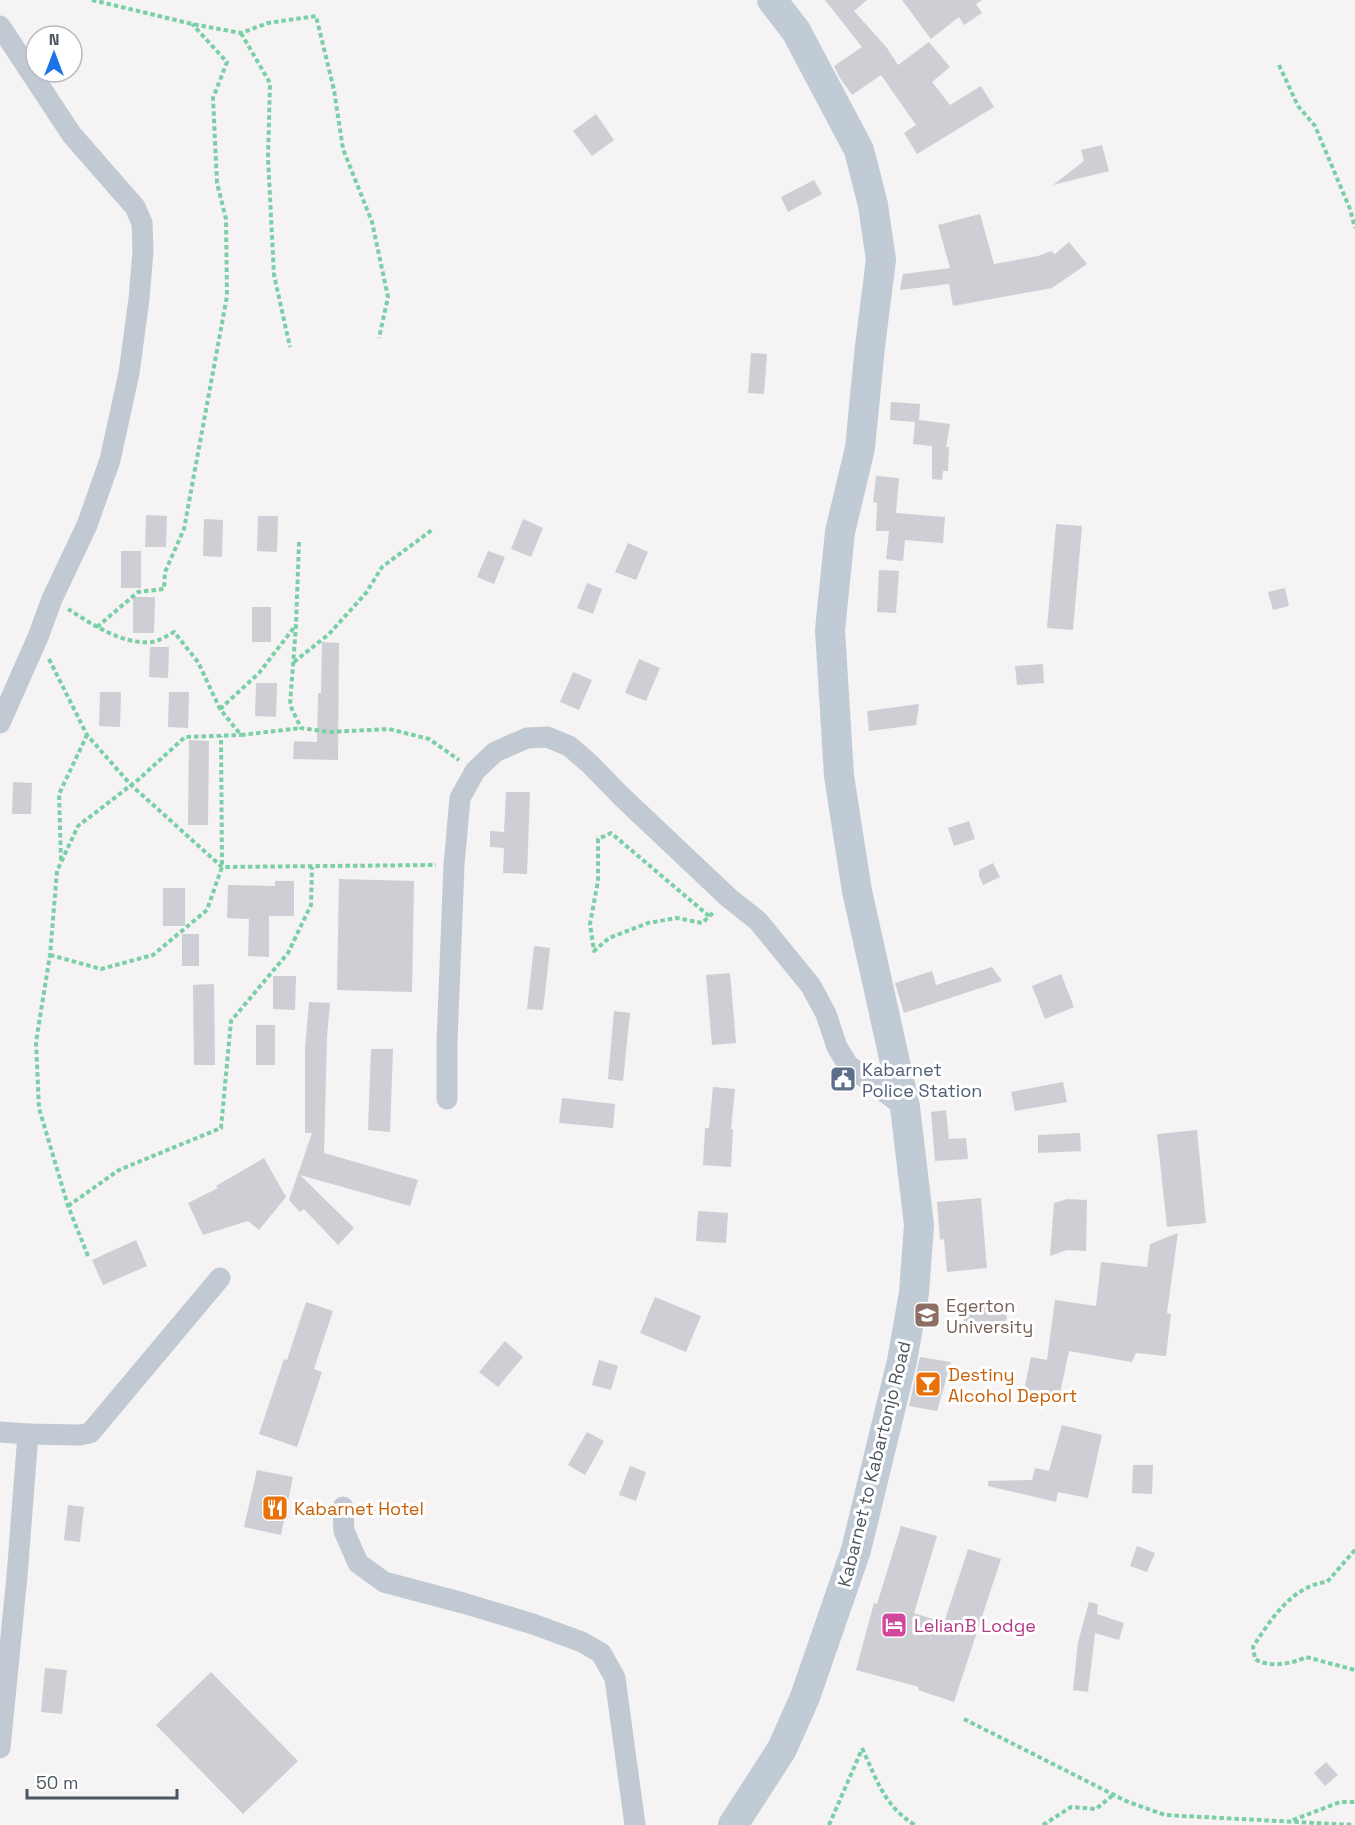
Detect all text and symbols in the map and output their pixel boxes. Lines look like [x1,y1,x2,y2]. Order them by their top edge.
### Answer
north arrow [24,24,84,84]
text: N [49,29,59,50]
place label: Kabarnet Police Station [862,1058,982,1102]
public building icon: Kabarnet Police Station [828,1064,858,1094]
place label: Egerton University [946,1294,1033,1338]
school or university icon: Egerton University [912,1300,942,1330]
street label: Kabarnet to Kabartonjo Road [832,1339,916,1589]
place label: Destiny Alcohol Deport [948,1363,1077,1407]
bar icon: Destiny Alcohol Deport [913,1369,943,1399]
restaurant icon: Kabarnet Hotel [260,1493,290,1523]
place label: Kabarnet Hotel [294,1497,424,1520]
hotel icon: LelianB Lodge [879,1610,909,1640]
place label: LelianB Lodge [914,1614,1036,1637]
scale bar [27,1762,177,1800]
text: 50 m [36,1771,78,1794]

